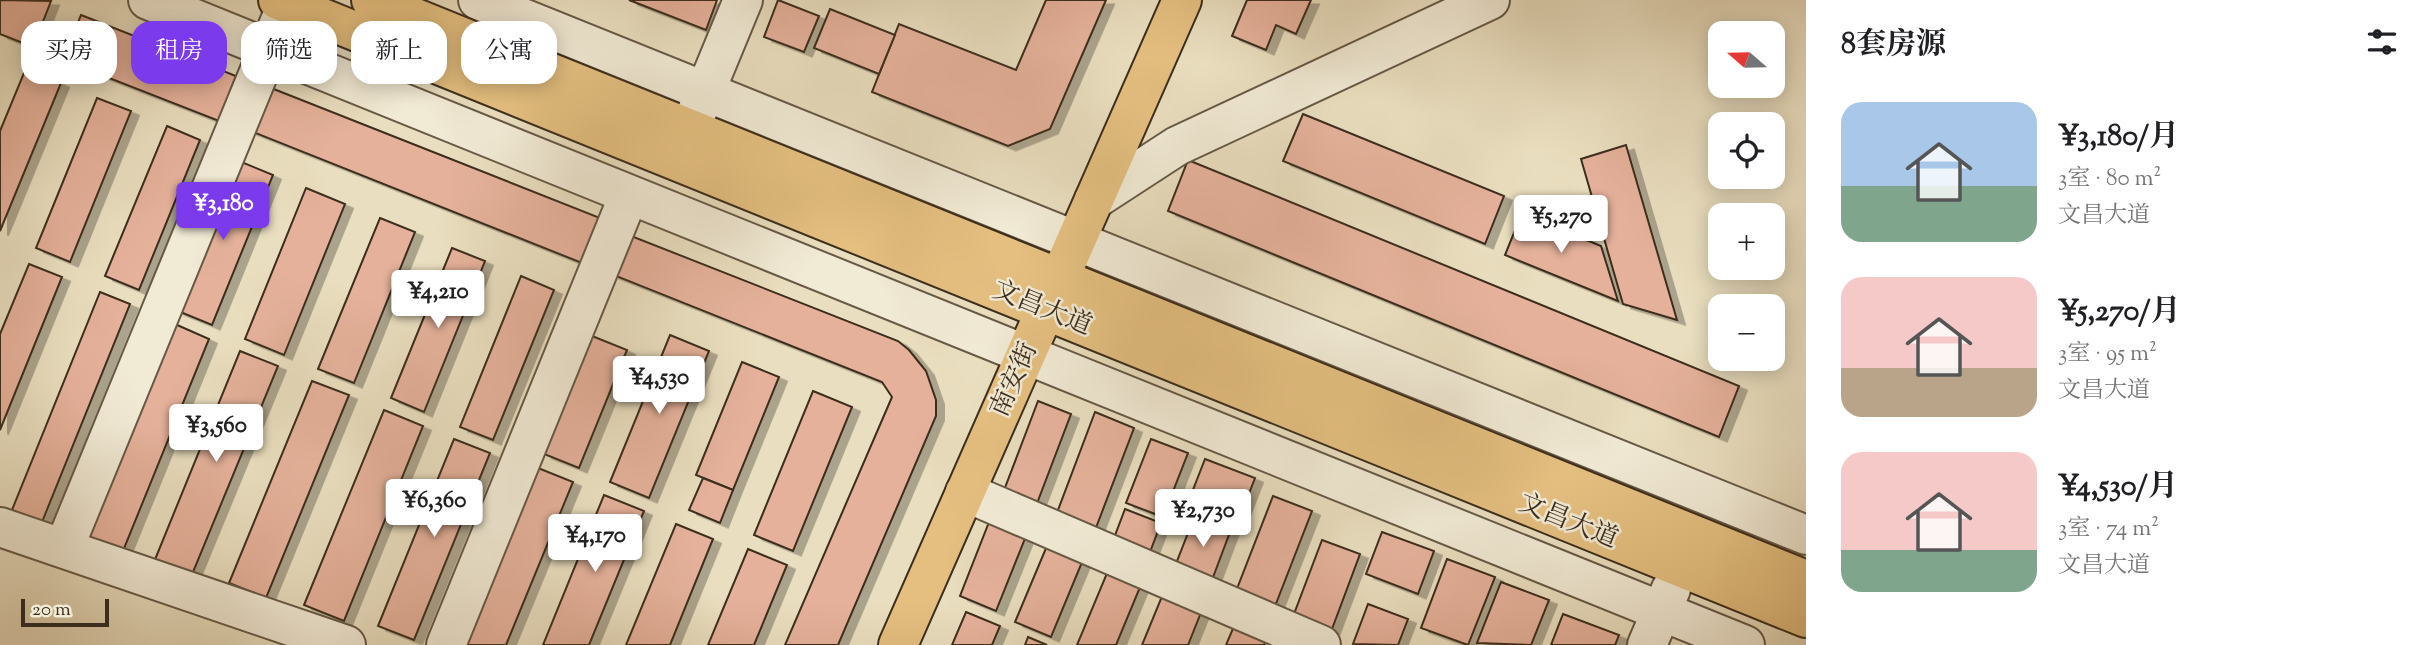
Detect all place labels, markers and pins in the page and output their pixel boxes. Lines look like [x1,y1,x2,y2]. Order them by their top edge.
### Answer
pin: ¥3,180 [166,182,280,242]
pin: ¥5,270 [1504,196,1618,255]
pin: ¥4,210 [381,270,495,330]
pin: ¥4,530 [602,356,716,416]
pin: ¥3,560 [159,405,273,464]
pin: ¥6,360 [377,480,491,539]
pin: ¥2,730 [1146,490,1260,549]
pin: ¥4,170 [538,514,652,574]

